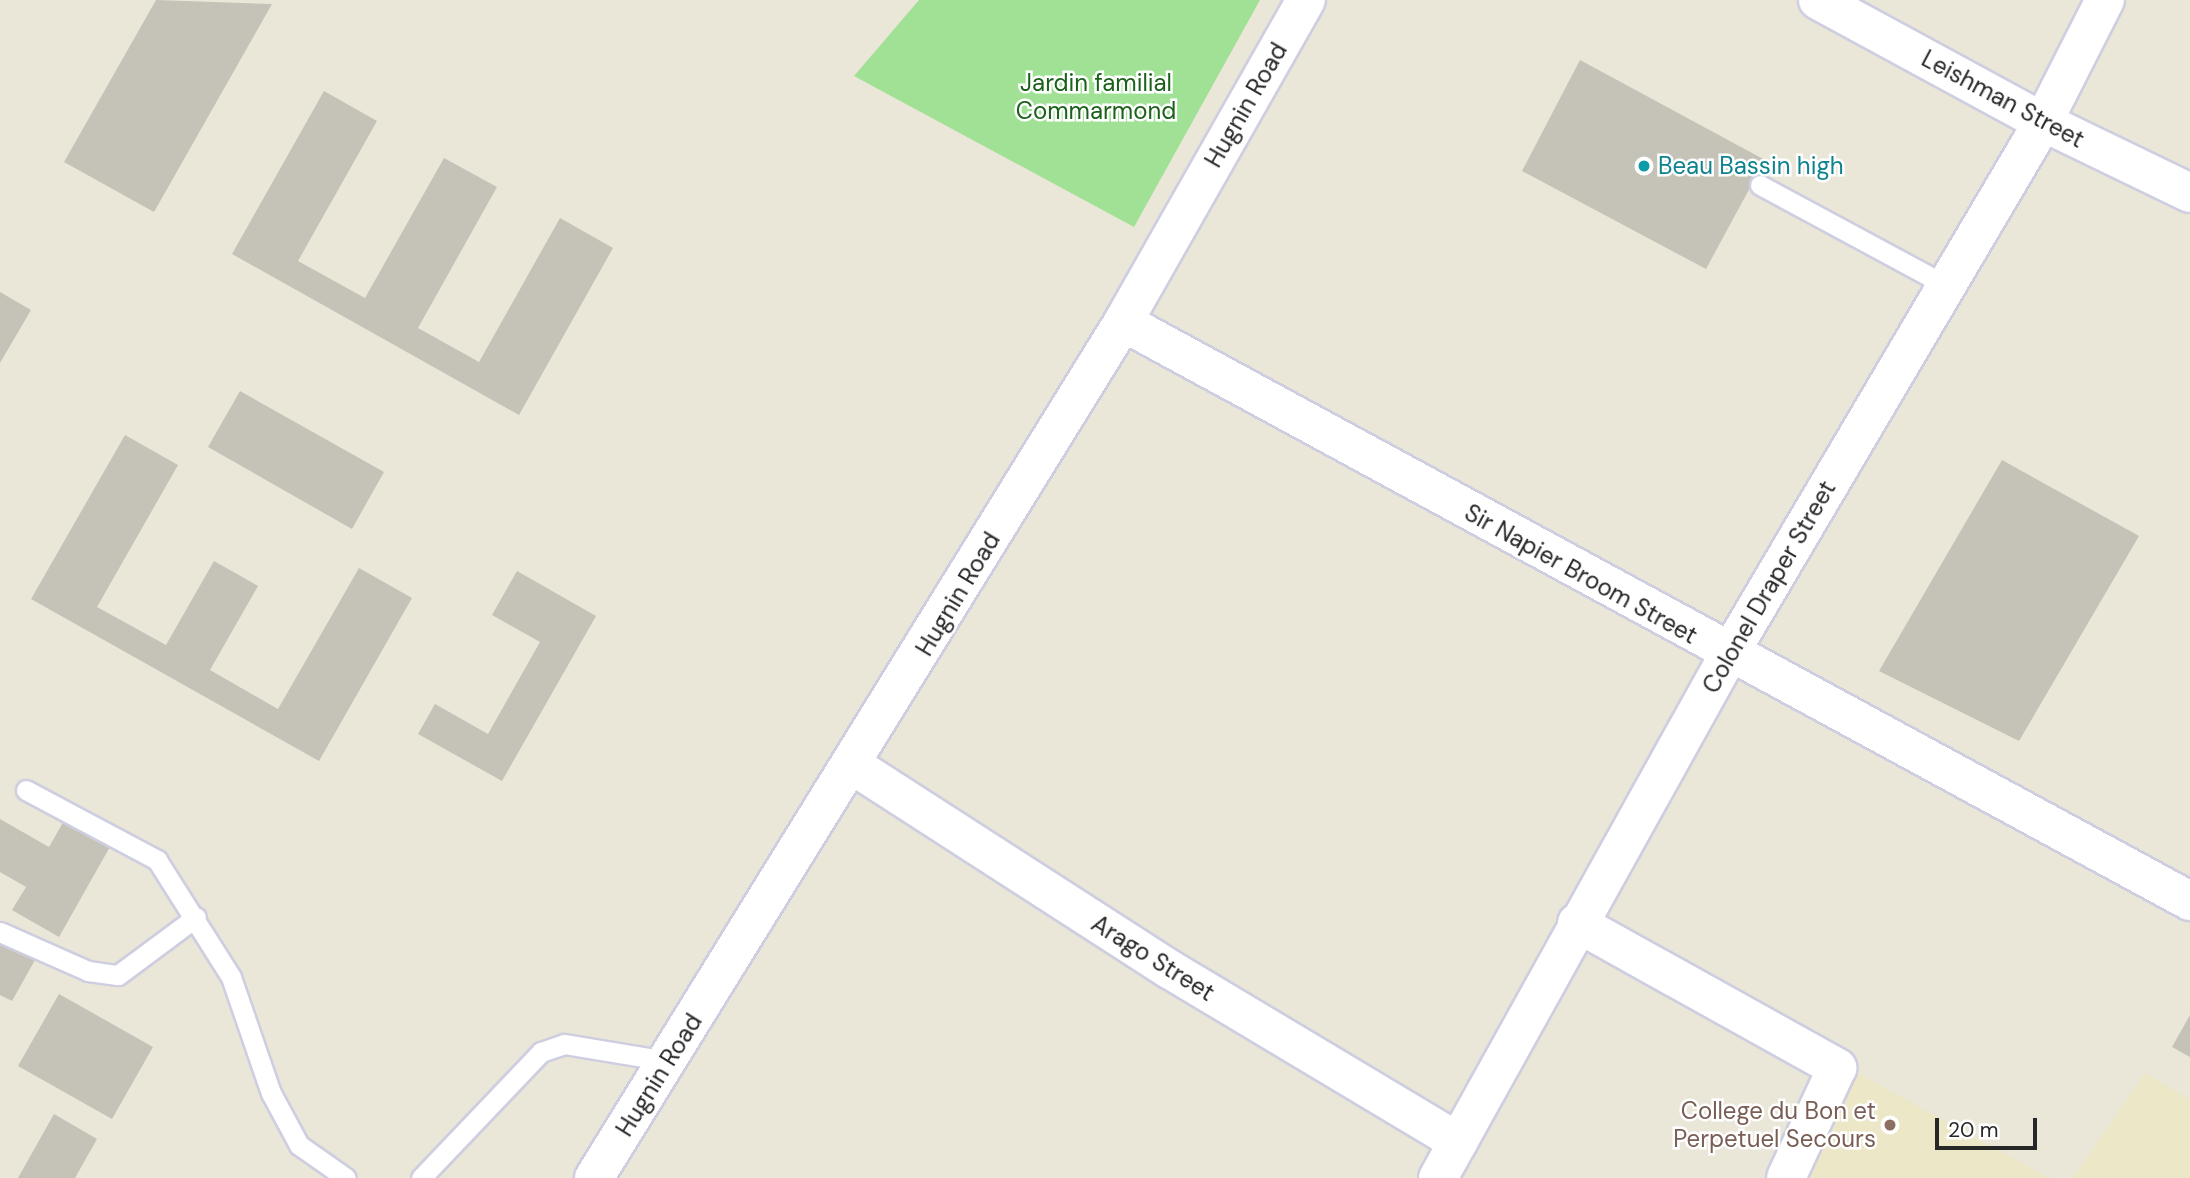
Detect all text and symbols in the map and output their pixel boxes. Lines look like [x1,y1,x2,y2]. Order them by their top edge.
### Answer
street label: Hugnin Road [1199,38,1293,172]
street label: Leishman Street [1917,44,2089,154]
park label: Jardin familial Commarmond [1016,69,1176,125]
place label: Beau Bassin high [1658,152,1844,180]
marker: Beau Bassin high [1636,158,1652,174]
street label: Colonel Draper Street [1696,476,1842,698]
street label: Sir Napier Broom Street [1460,498,1702,650]
street label: Hugnin Road [910,527,1006,661]
street label: Arago Street [1086,909,1220,1007]
street label: Hugnin Road [610,1008,708,1142]
place label: College du Bon et Perpetuel Secours [1673,1097,1876,1153]
scale bar [1938,1104,2039,1148]
text: 20 m [1948,1116,1999,1144]
marker: College du Bon et Perpetuel Secours [1882,1117,1898,1133]

